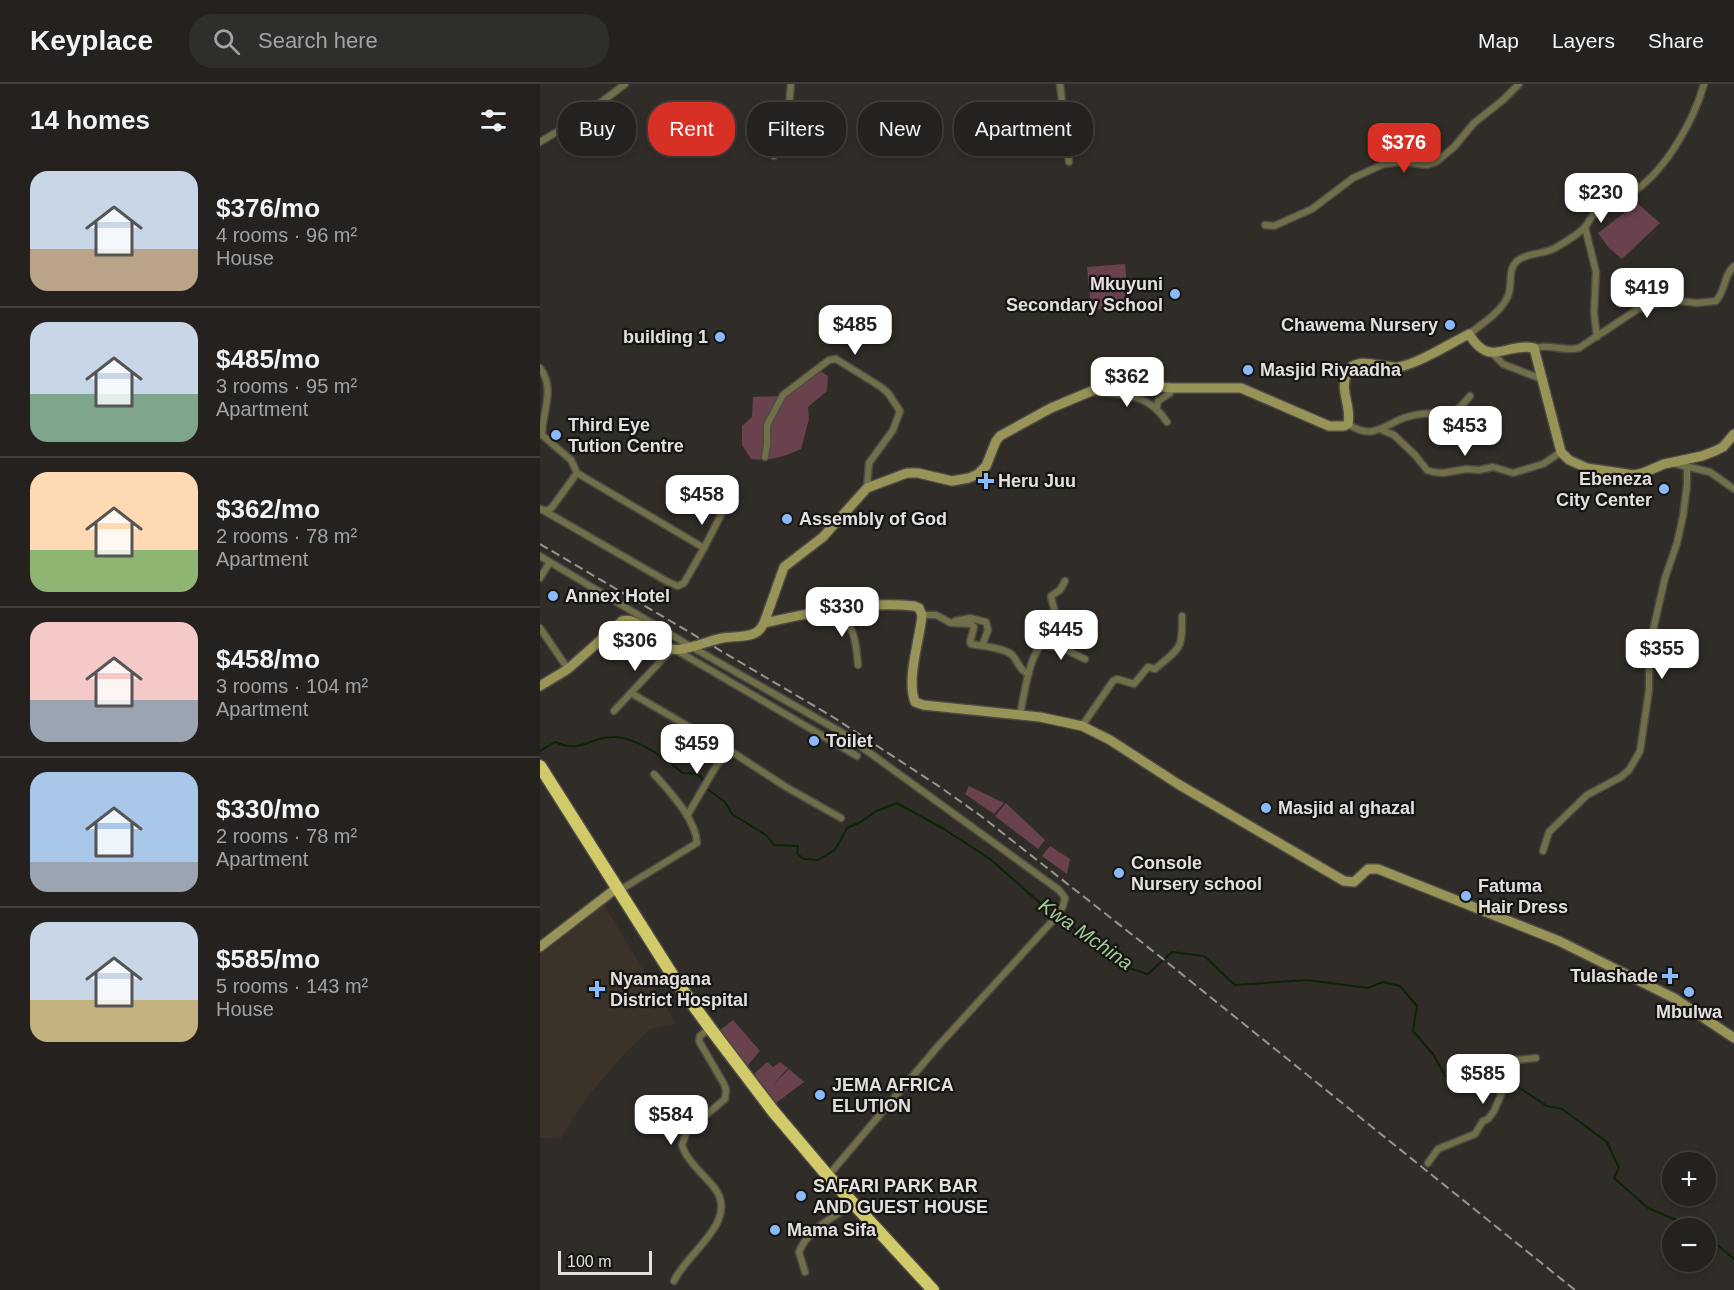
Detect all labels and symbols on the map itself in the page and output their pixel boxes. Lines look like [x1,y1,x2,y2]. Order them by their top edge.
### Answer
pin: $376 [1368,123,1440,174]
pin: $230 [1565,173,1637,224]
pin: $419 [1611,268,1683,319]
place label: Mkuyuni Secondary School [1006,274,1163,315]
marker: Mkuyuni Secondary School [1168,287,1182,301]
pin: $485 [819,305,891,356]
place label: Chawema Nursery [1281,315,1438,335]
marker: Chawema Nursery [1443,318,1457,332]
place label: building 1 [623,327,708,347]
marker: building 1 [713,330,727,344]
pin: $362 [1091,357,1163,408]
place label: Masjid Riyaadha [1260,360,1402,380]
marker: Masjid Riyaadha [1241,363,1255,377]
pin: $453 [1429,406,1501,457]
place label: Third Eye Tution Centre [568,415,684,456]
marker: Third Eye Tution Centre [549,428,563,442]
place label: Ebeneza City Center [1556,469,1653,510]
place label: Heru Juu [998,471,1076,491]
marker: Heru Juu [979,474,993,488]
pin: $458 [666,475,738,526]
marker: Ebeneza City Center [1657,482,1671,496]
place label: Assembly of God [799,509,947,529]
marker: Assembly of God [780,512,794,526]
place label: Annex Hotel [565,586,670,606]
pin: $330 [806,587,878,638]
marker: Annex Hotel [546,589,560,603]
pin: $445 [1025,610,1097,661]
pin: $306 [599,621,671,672]
pin: $355 [1626,629,1698,680]
pin: $459 [661,724,733,775]
place label: Toilet [826,731,873,751]
marker: Toilet [807,734,821,748]
place label: Masjid al ghazal [1278,798,1415,818]
marker: Masjid al ghazal [1259,801,1273,815]
place label: Console Nursery school [1131,853,1262,894]
marker: Console Nursery school [1112,866,1126,880]
place label: Fatuma Hair Dress [1478,876,1568,917]
marker: Fatuma Hair Dress [1459,889,1473,903]
water label: Kwa Mchina [1035,894,1137,974]
place label: Tulashade [1570,966,1658,986]
place label: Nyamagana District Hospital [610,969,748,1010]
marker: Tulashade [1663,969,1677,983]
marker: Nyamagana District Hospital [588,980,606,998]
marker: Mbulwa [1682,985,1696,999]
place label: Mbulwa [1656,1002,1723,1022]
pin: $585 [1447,1054,1519,1105]
place label: JEMA AFRICA ELUTION [832,1075,954,1116]
marker: JEMA AFRICA ELUTION [813,1088,827,1102]
pin: $584 [635,1095,707,1146]
place label: SAFARI PARK BAR AND GUEST HOUSE [813,1176,988,1217]
marker: SAFARI PARK BAR AND GUEST HOUSE [794,1189,808,1203]
place label: Mama Sifa [787,1220,877,1240]
marker: Mama Sifa [768,1223,782,1237]
scale bar [558,1248,652,1276]

